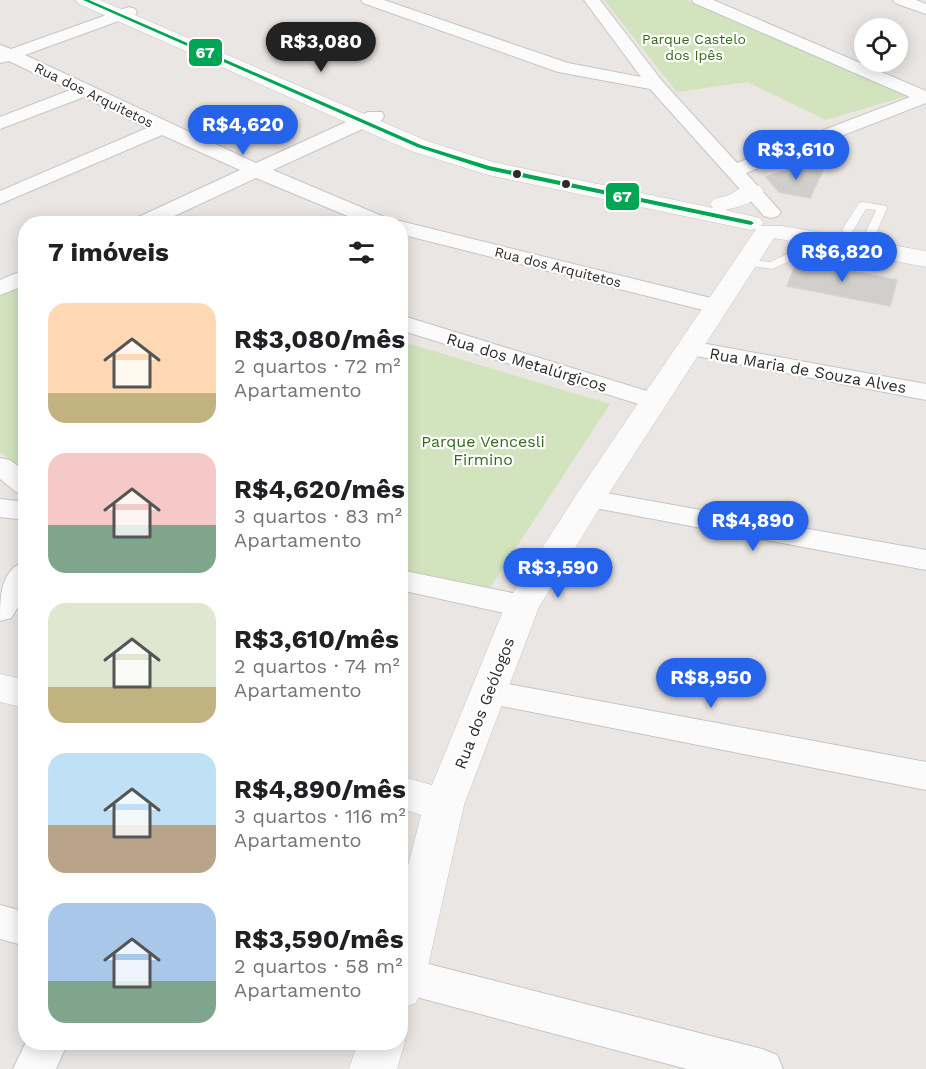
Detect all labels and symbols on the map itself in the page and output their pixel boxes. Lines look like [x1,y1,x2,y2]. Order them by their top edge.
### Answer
pin: R$3,080 [266,22,376,73]
park label: Parque Castelo dos Ipês [642,31,746,63]
line badge: 67 [188,38,223,67]
text: 67 [195,43,215,62]
street label: Rua dos Arquitetos [32,59,156,131]
pin: R$4,620 [188,105,298,156]
pin: R$3,610 [741,130,851,181]
unlabelled marker [511,168,523,180]
unlabelled marker [560,178,572,190]
line badge: 67 [605,182,640,211]
text: 67 [612,187,632,206]
pin: R$6,820 [787,232,897,283]
street label: Rua dos Arquitetos [493,243,623,291]
street label: Rua dos Metalúrgicos [444,329,609,396]
street label: Rua Maria de Souza Alves [708,344,908,397]
park label: Parque Vencesli Firmino [421,432,545,469]
pin: R$4,890 [698,501,808,552]
pin: R$3,590 [503,548,613,599]
street label: Rua dos Geólogos [451,635,518,772]
pin: R$8,950 [656,658,766,709]

